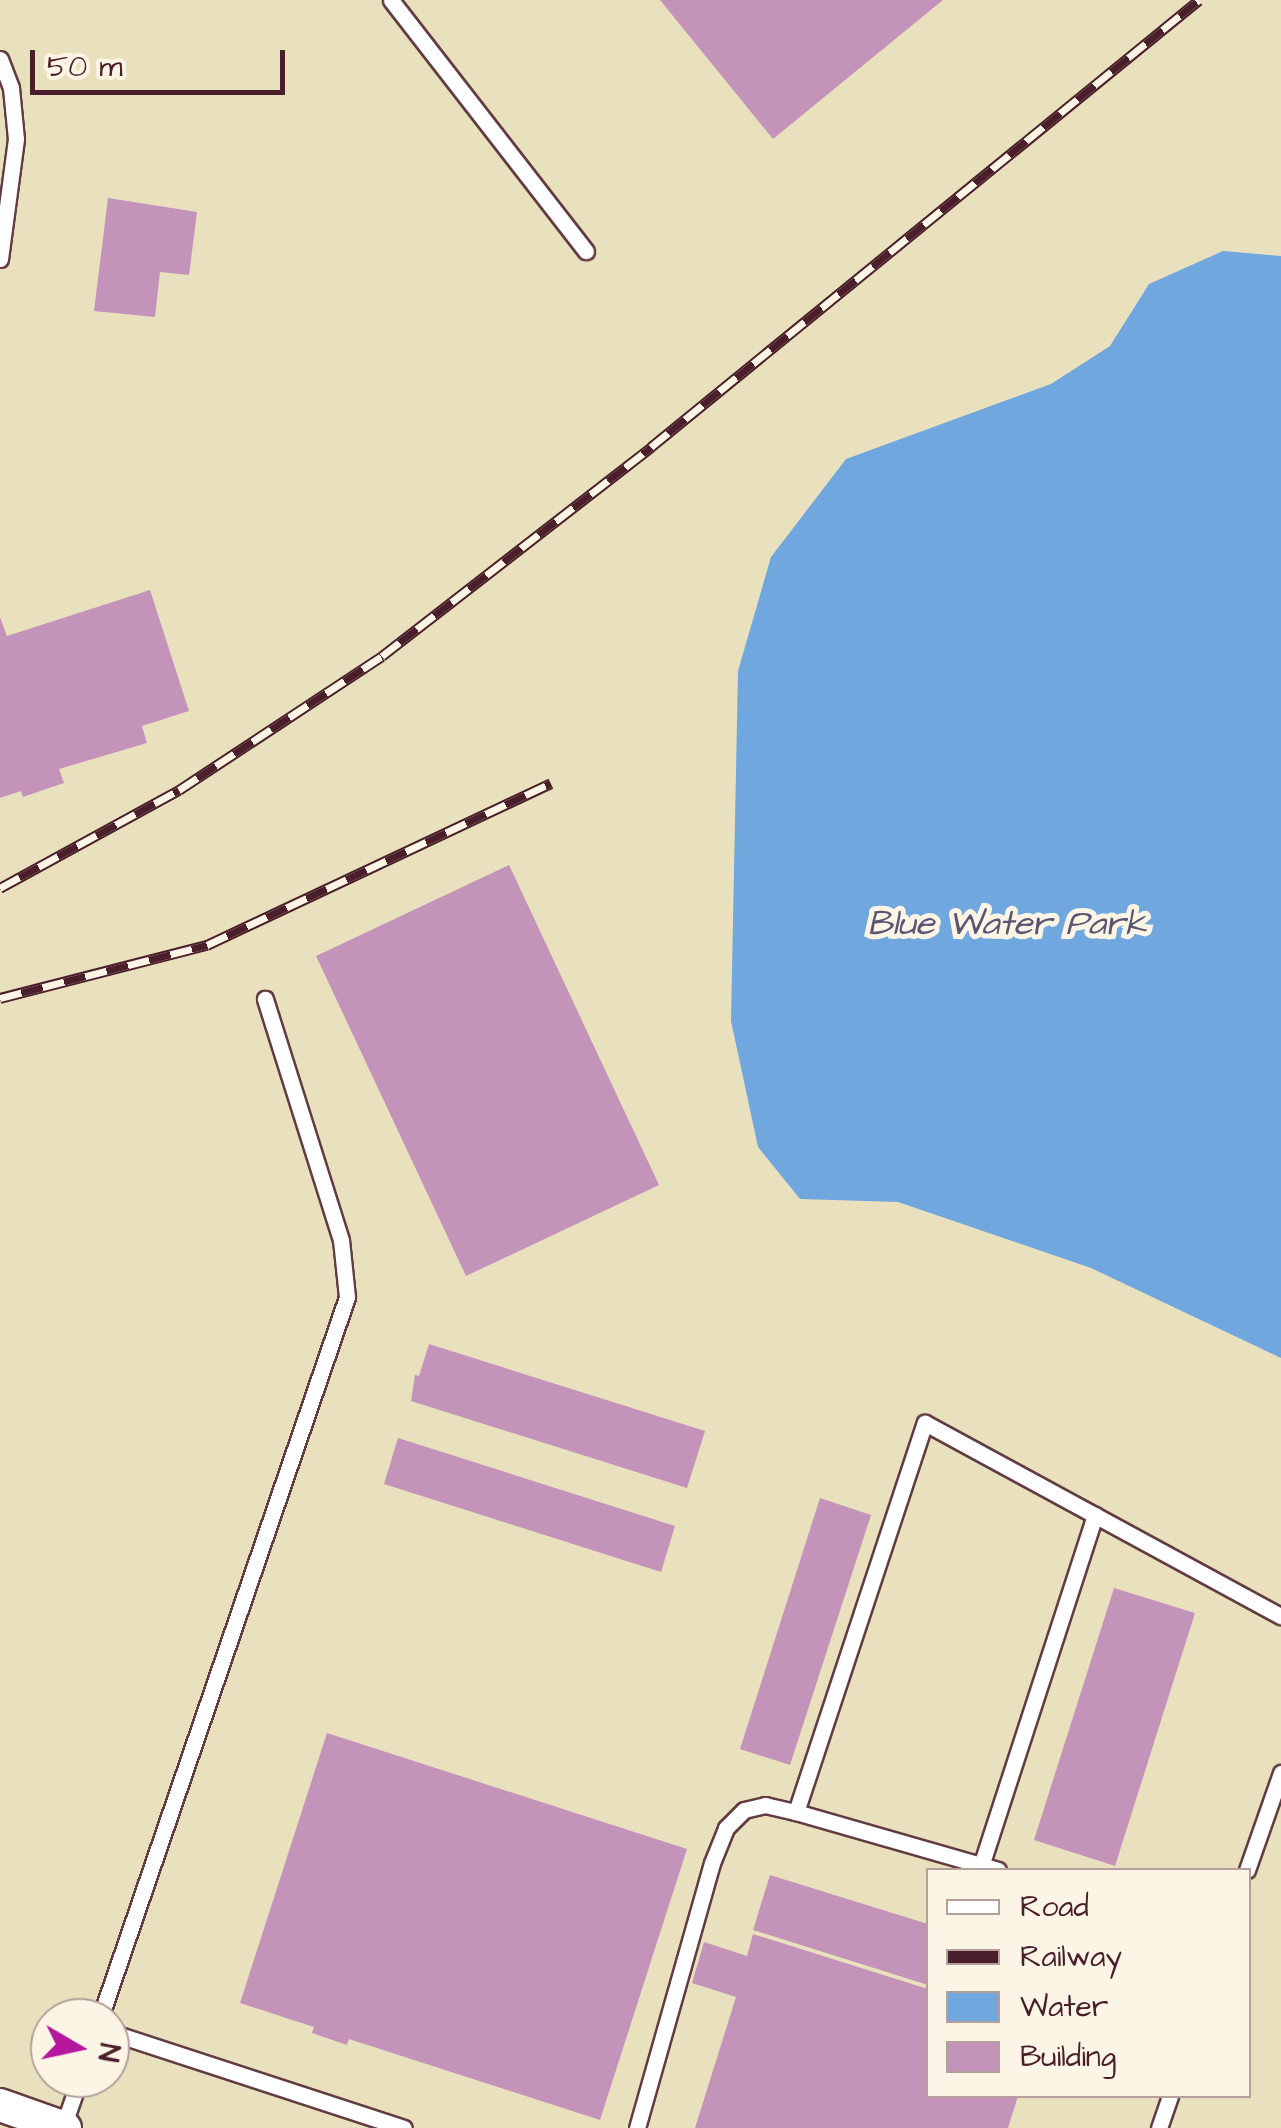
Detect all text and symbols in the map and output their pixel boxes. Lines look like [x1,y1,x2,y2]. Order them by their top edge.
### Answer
scale bar [35,30,290,92]
text: 50 m [47,46,123,88]
water label: Blue Water Park [867,903,1147,945]
legend [926,1868,1251,2098]
text: Road [1020,1886,1089,1928]
text: Railway [1020,1936,1122,1978]
text: Water [1020,1986,1108,2028]
north arrow [30,1998,130,2098]
text: Building [1020,2036,1116,2078]
text: N [88,2041,129,2064]

